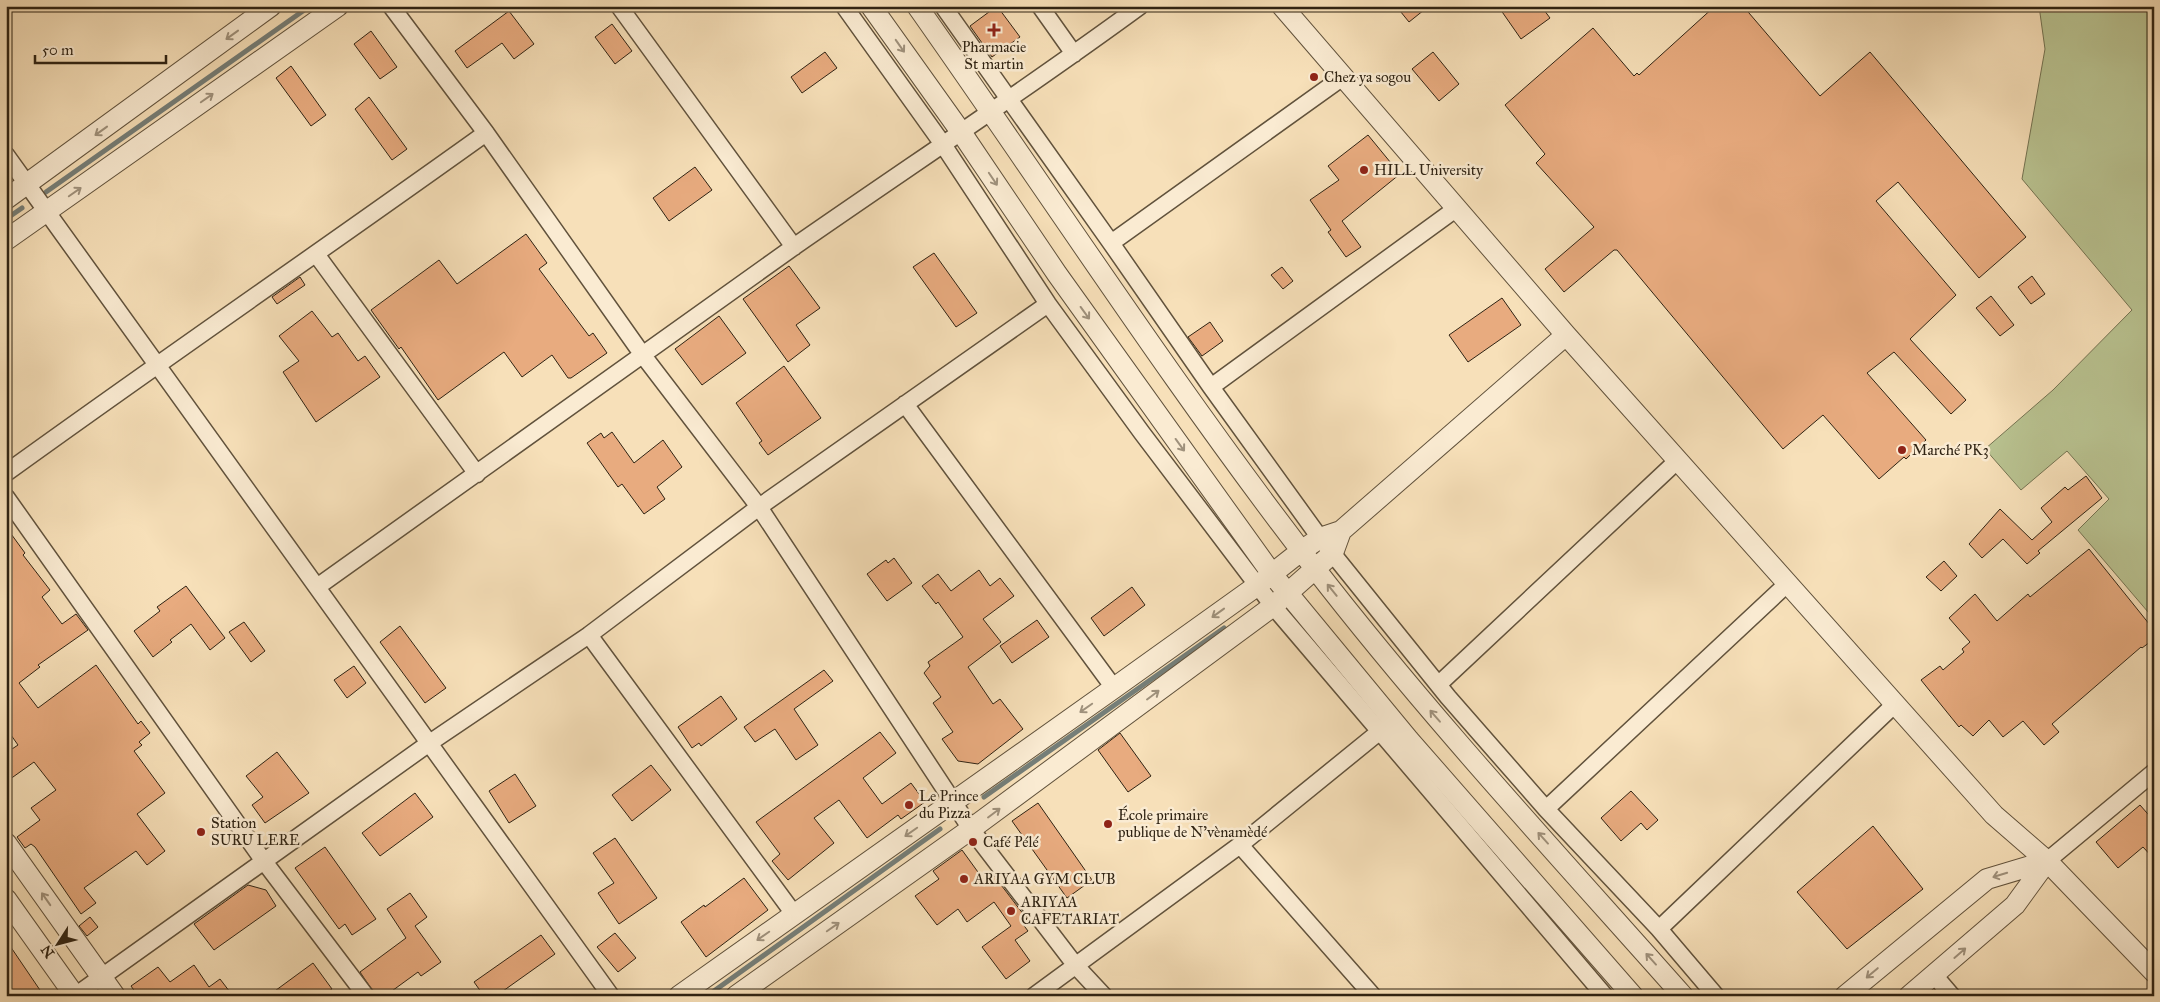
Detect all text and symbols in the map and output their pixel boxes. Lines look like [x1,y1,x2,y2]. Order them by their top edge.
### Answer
marker: Pharmacie St martin [988,24,1000,36]
one-way arrow [225,30,239,40]
scale bar [35,32,166,64]
place label: Pharmacie St martin [962,38,1026,73]
one-way arrow [895,39,905,53]
text: 50 m [42,41,74,59]
place label: Chez ya sogou [1324,68,1411,86]
marker: Chez ya sogou [1308,71,1320,83]
one-way arrow [200,93,214,104]
one-way arrow [94,126,108,136]
place label: HILL University [1374,161,1484,179]
marker: HILL University [1358,164,1370,176]
one-way arrow [988,172,998,186]
one-way arrow [68,187,82,197]
one-way arrow [1080,306,1090,320]
one-way arrow [1175,438,1185,452]
place label: Marché PK3 [1912,441,1989,459]
marker: Marché PK3 [1896,444,1908,456]
one-way arrow [1327,584,1338,597]
one-way arrow [1211,608,1225,618]
one-way arrow [1146,690,1160,700]
one-way arrow [1079,703,1093,713]
one-way arrow [1429,710,1441,723]
place label: Le Prince du Pizza [919,787,979,822]
marker: Le Prince du Pizza [903,799,915,811]
place label: École primaire publique de N'vènamèdé [1117,805,1268,842]
one-way arrow [987,807,1000,818]
place label: Station SURU LERE [211,814,300,849]
marker: École primaire publique de N'vènamèdé [1102,818,1114,830]
marker: Station SURU LERE [195,826,207,838]
one-way arrow [904,827,918,837]
one-way arrow [1537,831,1549,844]
place label: Café Pélé [983,833,1039,851]
marker: Café Pélé [967,836,979,848]
place label: ARIYAA GYM CLUB [973,870,1116,888]
one-way arrow [1992,870,2008,880]
marker: ARIYAA GYM CLUB [958,873,970,885]
one-way arrow [41,892,51,906]
place label: ARIYAA CAFETARIAT [1020,893,1119,928]
marker: ARIYAA CAFETARIAT [1005,905,1017,917]
north arrow [32,920,82,970]
one-way arrow [826,922,840,932]
one-way arrow [757,931,771,941]
text: N [37,941,58,961]
one-way arrow [1953,947,1966,958]
one-way arrow [1645,953,1656,966]
one-way arrow [1866,968,1879,979]

